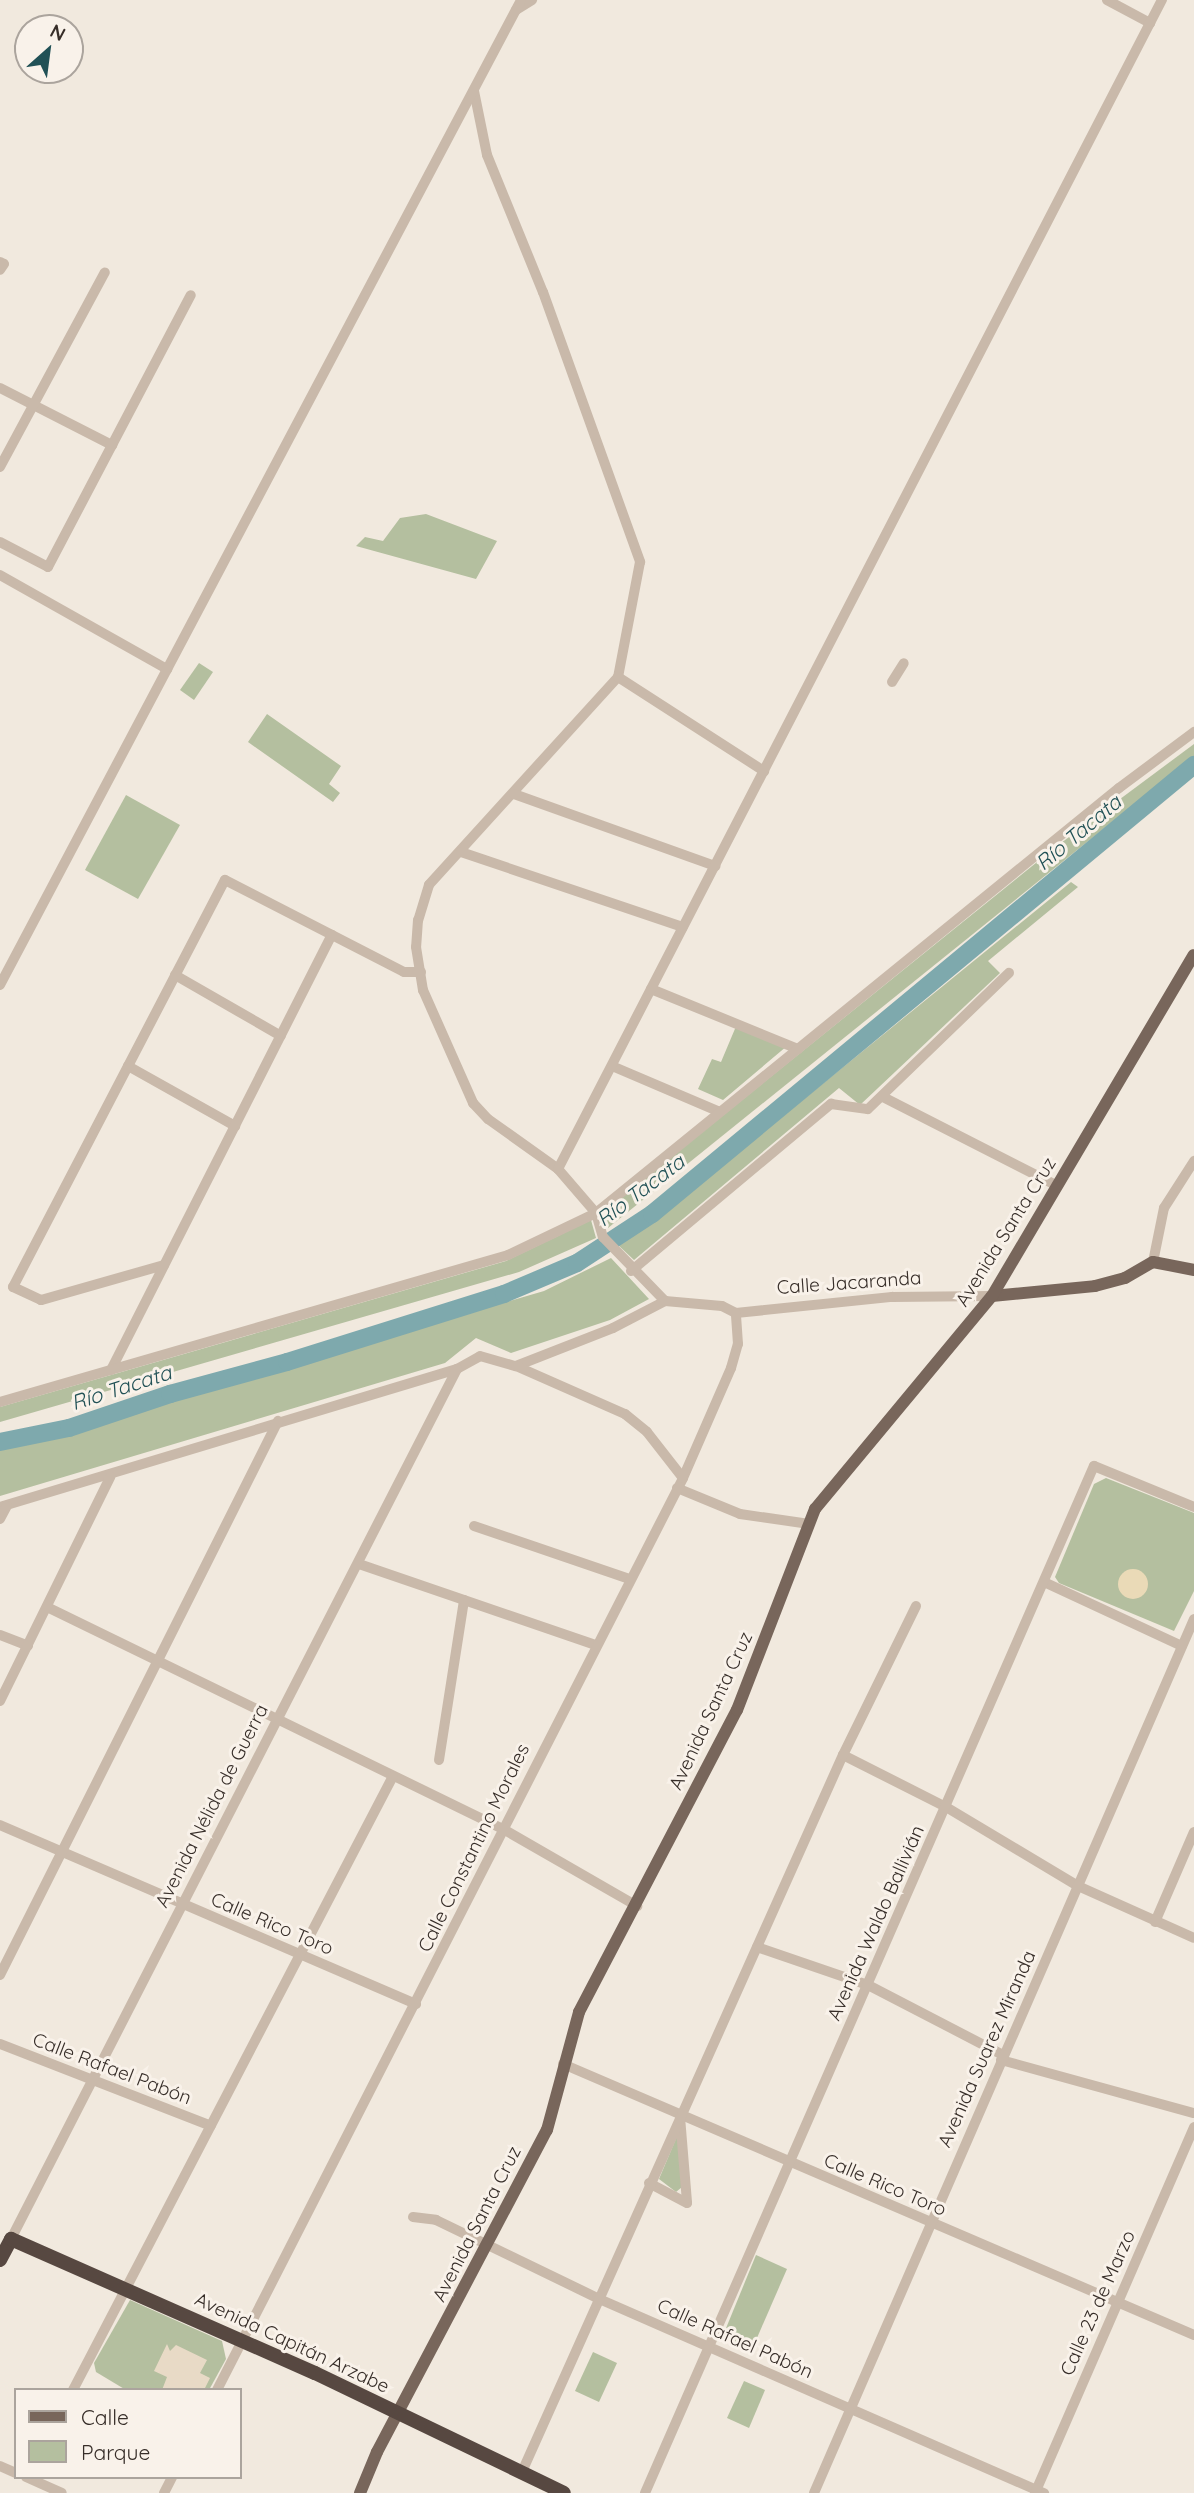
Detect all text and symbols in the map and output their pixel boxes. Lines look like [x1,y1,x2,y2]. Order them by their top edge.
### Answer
north arrow [14,14,84,84]
text: N [46,18,70,46]
water label: Río Tacata [1030,789,1126,875]
water label: Río Tacata [591,1149,689,1231]
street label: Avenida Santa Cruz [951,1153,1061,1311]
street label: Calle Jacaranda [776,1267,922,1299]
water label: Río Tacata [68,1359,174,1415]
street label: Avenida Santa Cruz [664,1628,758,1794]
street label: Avenida Nélida de Guerra [151,1701,273,1911]
street label: Calle Constantino Morales [414,1740,534,1956]
street label: Avenida Waldo Ballivián [823,1822,929,2024]
street label: Calle Rico Toro [207,1888,337,1960]
street label: Avenida Suarez Miranda [933,1947,1041,2151]
street label: Calle Rafael Pabón [29,2028,195,2110]
street label: Avenida Santa Cruz [428,2142,526,2306]
street label: Calle Rico Toro [820,2149,950,2221]
street label: Calle 23 de Marzo [1056,2227,1140,2379]
street label: Avenida Capitán Arzabe [191,2288,393,2398]
street label: Calle Rafael Pabón [654,2294,816,2384]
legend [14,2388,242,2479]
text: Calle [81,2404,129,2430]
text: Parque [81,2439,150,2465]

